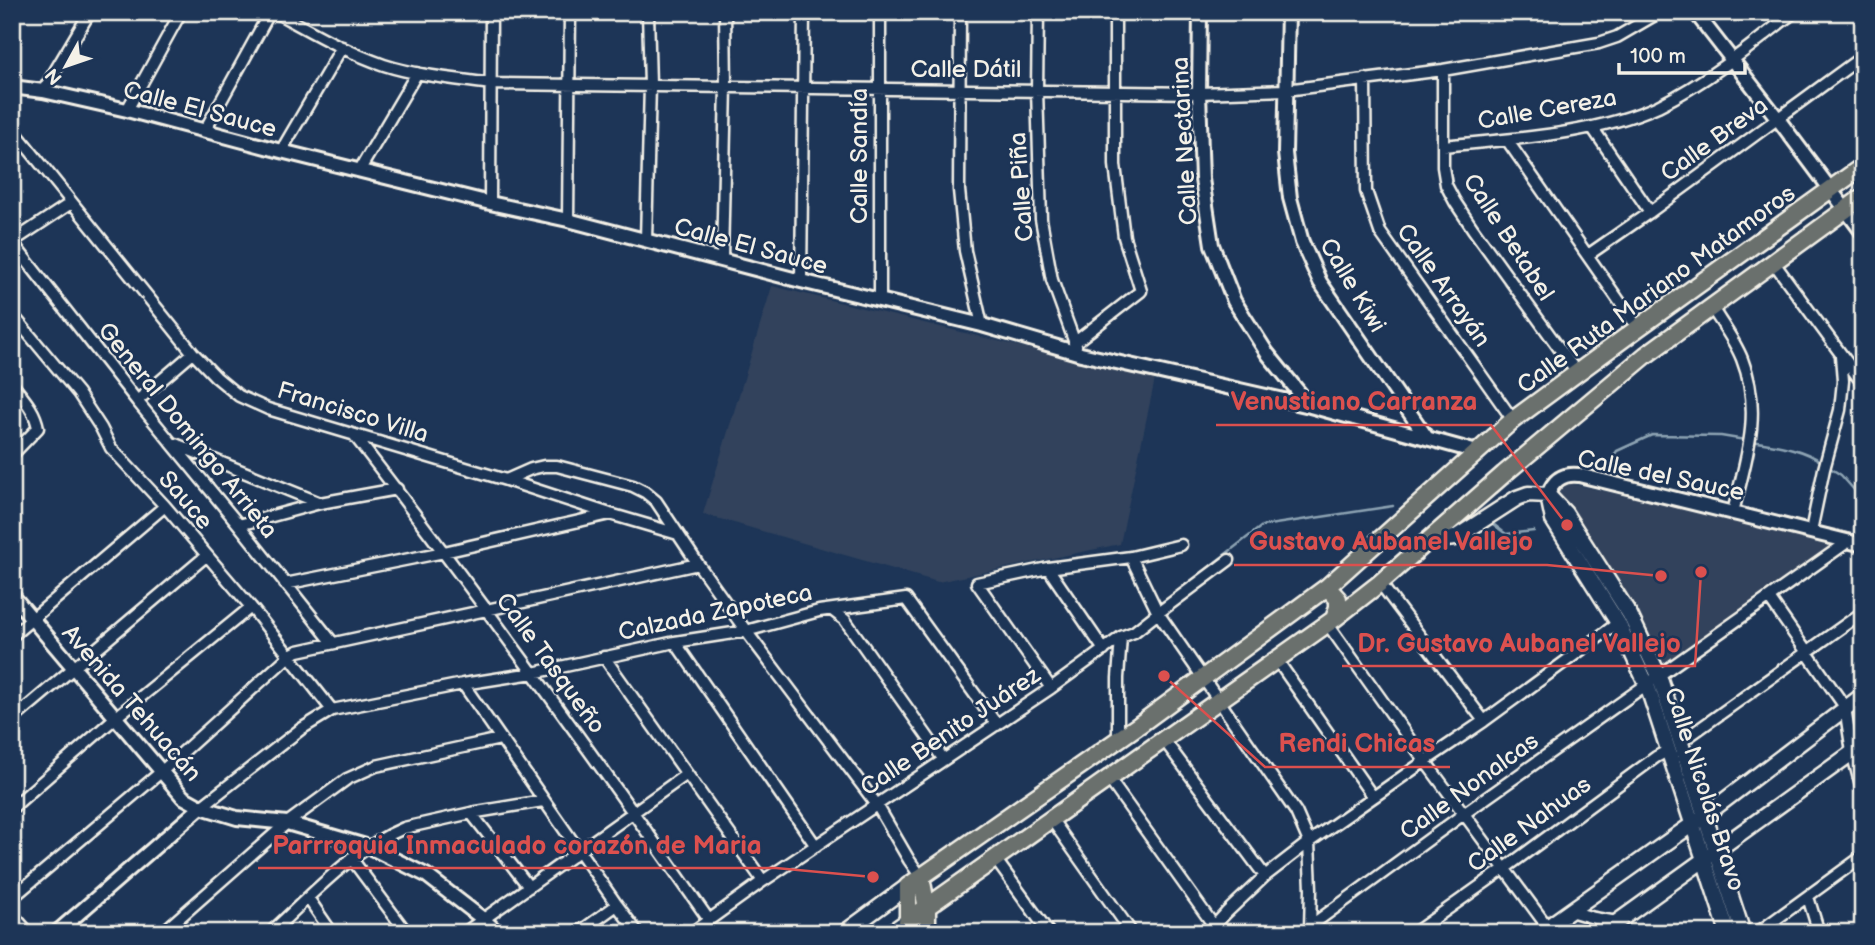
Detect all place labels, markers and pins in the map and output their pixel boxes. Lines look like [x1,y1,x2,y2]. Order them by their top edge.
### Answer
callout: Venustiano Carranza [1216,378,1491,425]
callout: Gustavo Aubanel Vallejo [1234,518,1547,565]
callout: Dr. Gustavo Aubanel Vallejo [1342,619,1695,666]
callout: Rendi Chicas [1265,720,1450,767]
callout: Parrroquia Inmaculado corazón de Maria [258,821,776,868]

